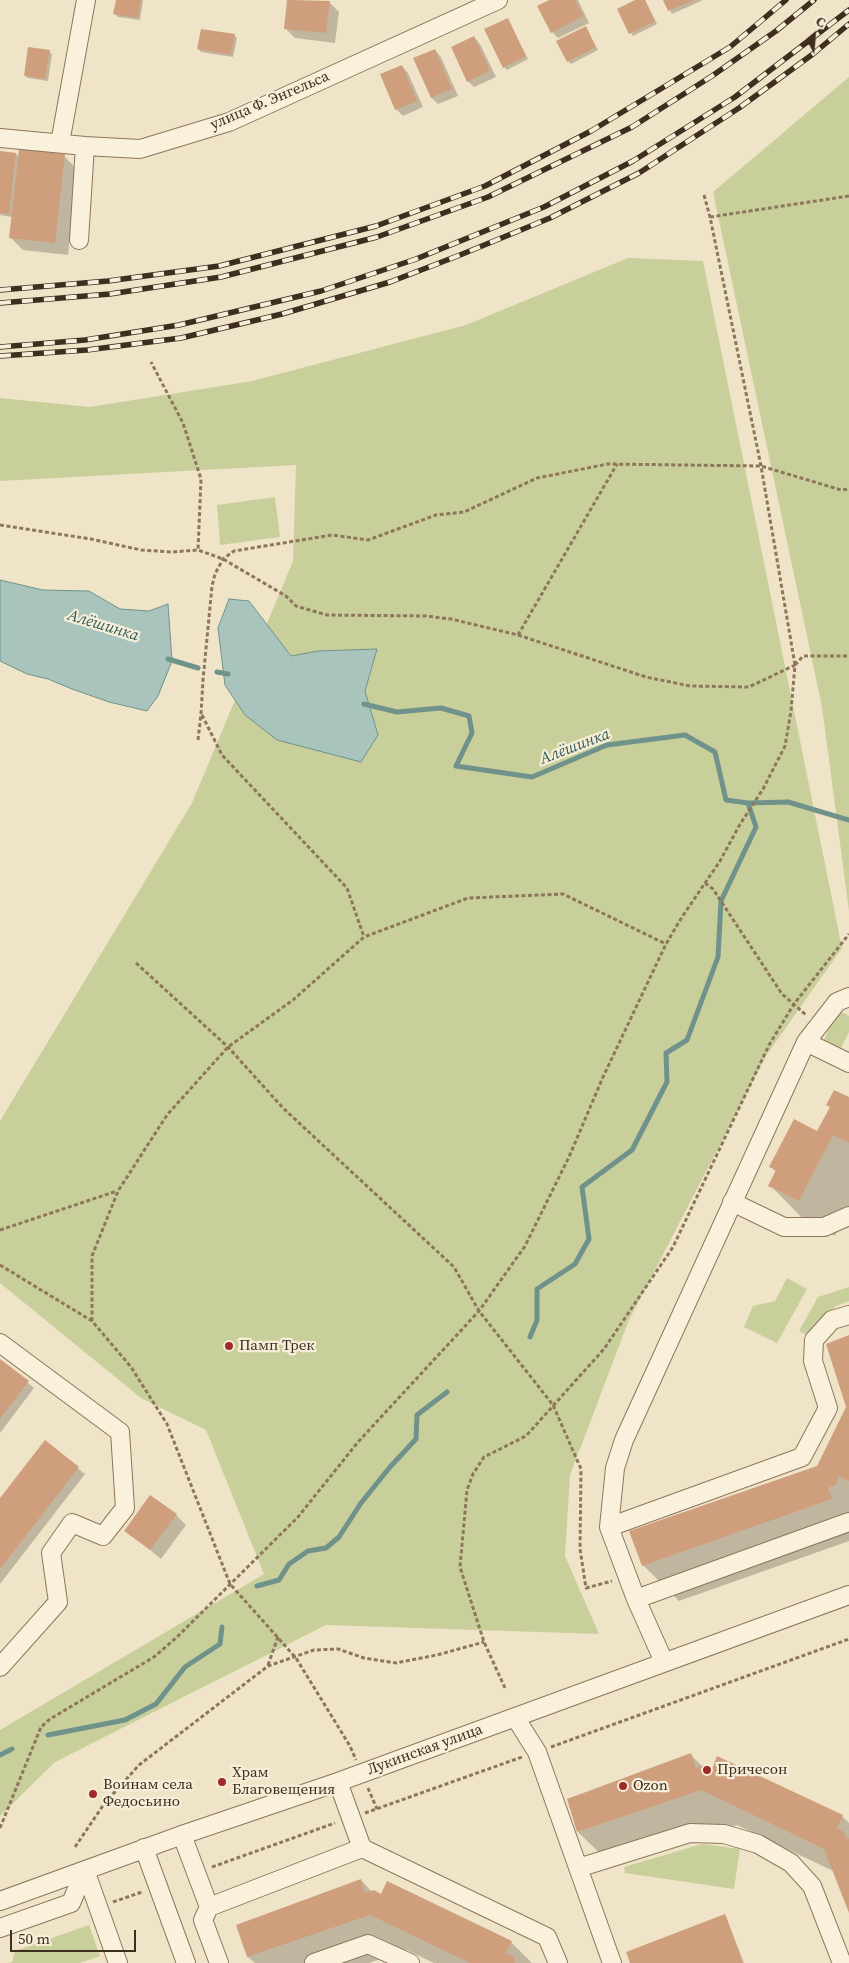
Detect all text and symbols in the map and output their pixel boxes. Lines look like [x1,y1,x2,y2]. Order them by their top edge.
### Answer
north arrow [789,10,839,60]
text: С [812,11,829,33]
street label: улица Ф. Энгельса [208,68,332,134]
water label: Алёшинка [65,606,141,646]
water label: Алёшинка [537,725,613,769]
place label: Памп Трек [239,1337,315,1355]
marker: Памп Трек [223,1340,235,1352]
street label: Лукинская улица [365,1721,485,1779]
place label: Причесон [717,1761,787,1779]
place label: Храм Благовещения [232,1764,335,1799]
marker: Причесон [701,1764,713,1776]
place label: Воинам села Федосьино [103,1776,193,1811]
marker: Храм Благовещения [216,1776,228,1788]
place label: Ozon [633,1777,668,1795]
marker: Ozon [617,1780,629,1792]
marker: Воинам села Федосьино [87,1788,99,1800]
scale bar [12,1920,139,1952]
text: 50 m [18,1928,50,1949]

